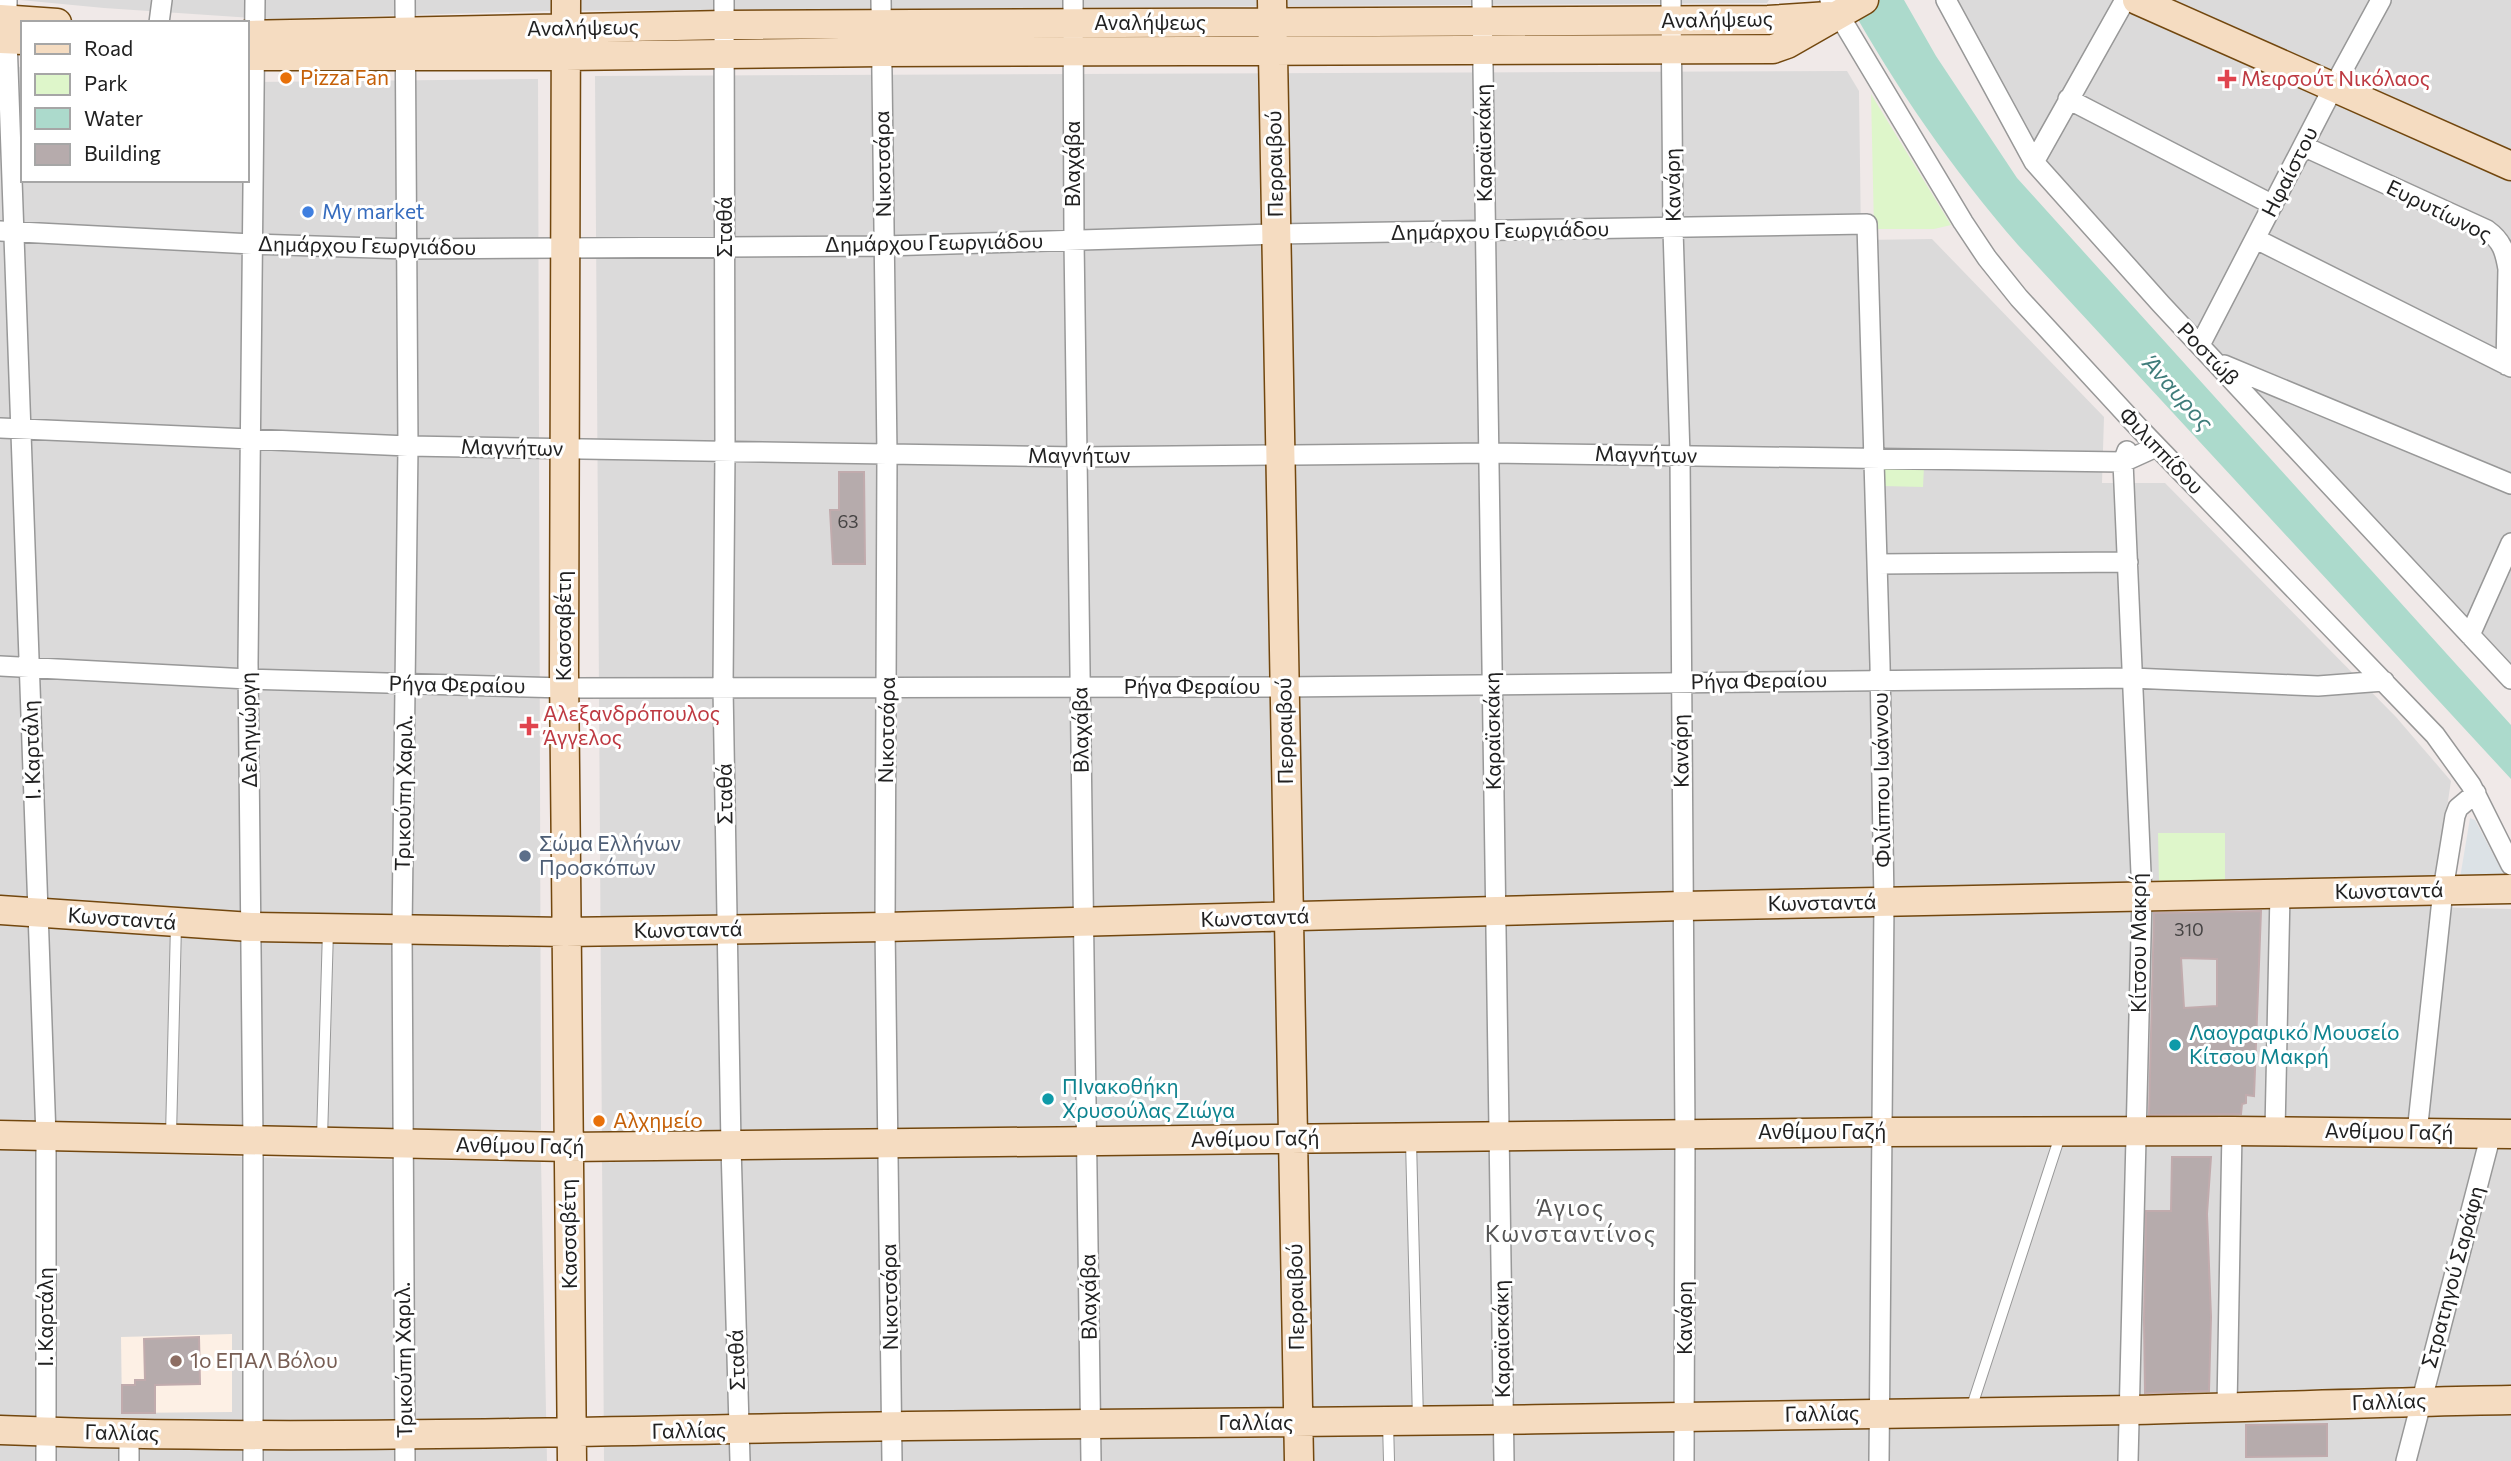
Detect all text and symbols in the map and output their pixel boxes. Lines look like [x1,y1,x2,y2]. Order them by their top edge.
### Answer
street label: Αναλήψεως [1661,5,1773,32]
street label: Αναλήψεως [1094,9,1206,34]
street label: Αναλήψεως [527,13,639,40]
legend [21,21,248,182]
text: Road [84,35,133,60]
place label: Pizza Fan [300,64,389,89]
place label: Μεφσούτ Νικόλαος [2241,65,2430,90]
text: Park [84,70,128,95]
marker: Pizza Fan [278,70,294,86]
marker: Μεφσούτ Νικόλαος [2219,71,2235,87]
street label: Καραϊσκάκη [1469,84,1496,202]
text: Water [84,105,143,130]
street label: Νικοτσάρα [868,110,895,218]
street label: Περραιβού [1260,110,1287,218]
street label: Βλαχάβα [1059,121,1084,207]
street label: Ηφαίστου [2255,122,2322,221]
text: Building [84,140,161,165]
street label: Κανάρη [1658,148,1685,222]
street label: Ευρυτίωνος [2383,173,2496,246]
street label: Σταθά [711,196,736,258]
place label: My market [322,198,424,223]
marker: My market [300,204,316,220]
street label: Δημάρχου Γεωργιάδου [1391,215,1609,244]
street label: Δημάρχου Γεωργιάδου [825,227,1043,256]
street label: Δημάρχου Γεωργιάδου [258,230,476,259]
street label: Ροστώβ [2173,316,2245,389]
water label: Άναυρος [2137,348,2220,436]
street label: Φιλιππίδου [2115,401,2210,499]
street label: Μαγνήτων [461,433,564,460]
street label: Μαγνήτων [1595,440,1698,467]
street label: Μαγνήτων [1028,442,1131,467]
house number: 63 [837,510,859,532]
street label: Κασσαβέτη [550,571,575,681]
street label: Ρήγα Φεραίου [1690,666,1827,693]
street label: Ρήγα Φεραίου [389,670,526,697]
street label: Δεληγιώργη [234,672,261,788]
street label: Καραϊσκάκη [1478,672,1505,790]
street label: Ρήγα Φεραίου [1124,673,1260,698]
street label: Νικοτσάρα [872,676,899,784]
street label: Περραιβού [1270,677,1297,785]
street label: Βλαχάβα [1066,687,1093,773]
street label: Φιλίππου Ιωάννου [1866,692,1895,868]
street label: Ι. Καρτάλη [16,700,45,800]
place label: Αλεξανδρόπουλος Άγγελος [542,700,720,749]
street label: Κανάρη [1666,714,1693,788]
street label: Τρικούπη Χαριλ. [389,715,416,871]
marker: Αλεξανδρόπουλος Άγγελος [521,718,537,734]
street label: Σταθά [710,763,737,825]
place label: Σώμα Ελλήνων Προσκόπων [539,830,681,879]
marker: Σώμα Ελλήνων Προσκόπων [517,848,533,864]
street label: Κίτσου Μακρή [2125,873,2150,1013]
street label: Κωνσταντά [2334,876,2444,903]
street label: Κωνσταντά [1767,888,1877,915]
street label: Κωνσταντά [67,901,177,934]
street label: Κωνσταντά [1200,902,1310,931]
street label: Κωνσταντά [633,915,743,942]
house number: 310 [2174,918,2204,940]
place label: Λαογραφικό Μουσείο Κίτσου Μακρή [2189,1019,2400,1068]
marker: Λαογραφικό Μουσείο Κίτσου Μακρή [2167,1037,2183,1053]
place label: ΠΙνακοθήκη Χρυσούλας Ζιώγα [1062,1073,1235,1122]
marker: ΠΙνακοθήκη Χρυσούλας Ζιώγα [1040,1091,1056,1107]
place label: Αλχημείο [613,1107,703,1132]
marker: Αλχημείο [591,1113,607,1129]
street label: Ανθίμου Γαζή [2324,1117,2454,1144]
street label: Ανθίμου Γαζή [1758,1118,1886,1143]
street label: Ανθίμου Γαζή [1190,1124,1320,1151]
street label: Ανθίμου Γαζή [455,1131,585,1158]
street label: Κασσαβέτη [554,1179,581,1289]
street label: Στρατηγού Σαράφη [2415,1183,2488,1370]
district label: Άγιος Κωνσταντίνος [1485,1193,1657,1247]
street label: Νικοτσάρα [875,1243,902,1351]
street label: Περραιβού [1281,1243,1308,1351]
street label: Βλαχάβα [1074,1254,1101,1340]
street label: Ι. Καρτάλη [32,1267,57,1367]
street label: Καραϊσκάκη [1487,1280,1514,1398]
street label: Κανάρη [1671,1281,1696,1355]
street label: Τρικούπη Χαριλ. [389,1282,416,1438]
street label: Σταθά [722,1329,749,1391]
place label: 1o ΕΠΑΛ Βόλου [190,1347,338,1372]
marker: 1o ΕΠΑΛ Βόλου [168,1353,184,1369]
street label: Γαλλίας [2351,1387,2427,1414]
street label: Γαλλίας [1784,1399,1860,1426]
street label: Γαλλίας [1219,1409,1293,1434]
street label: Γαλλίας [651,1416,727,1443]
street label: Γαλλίας [84,1418,160,1445]

